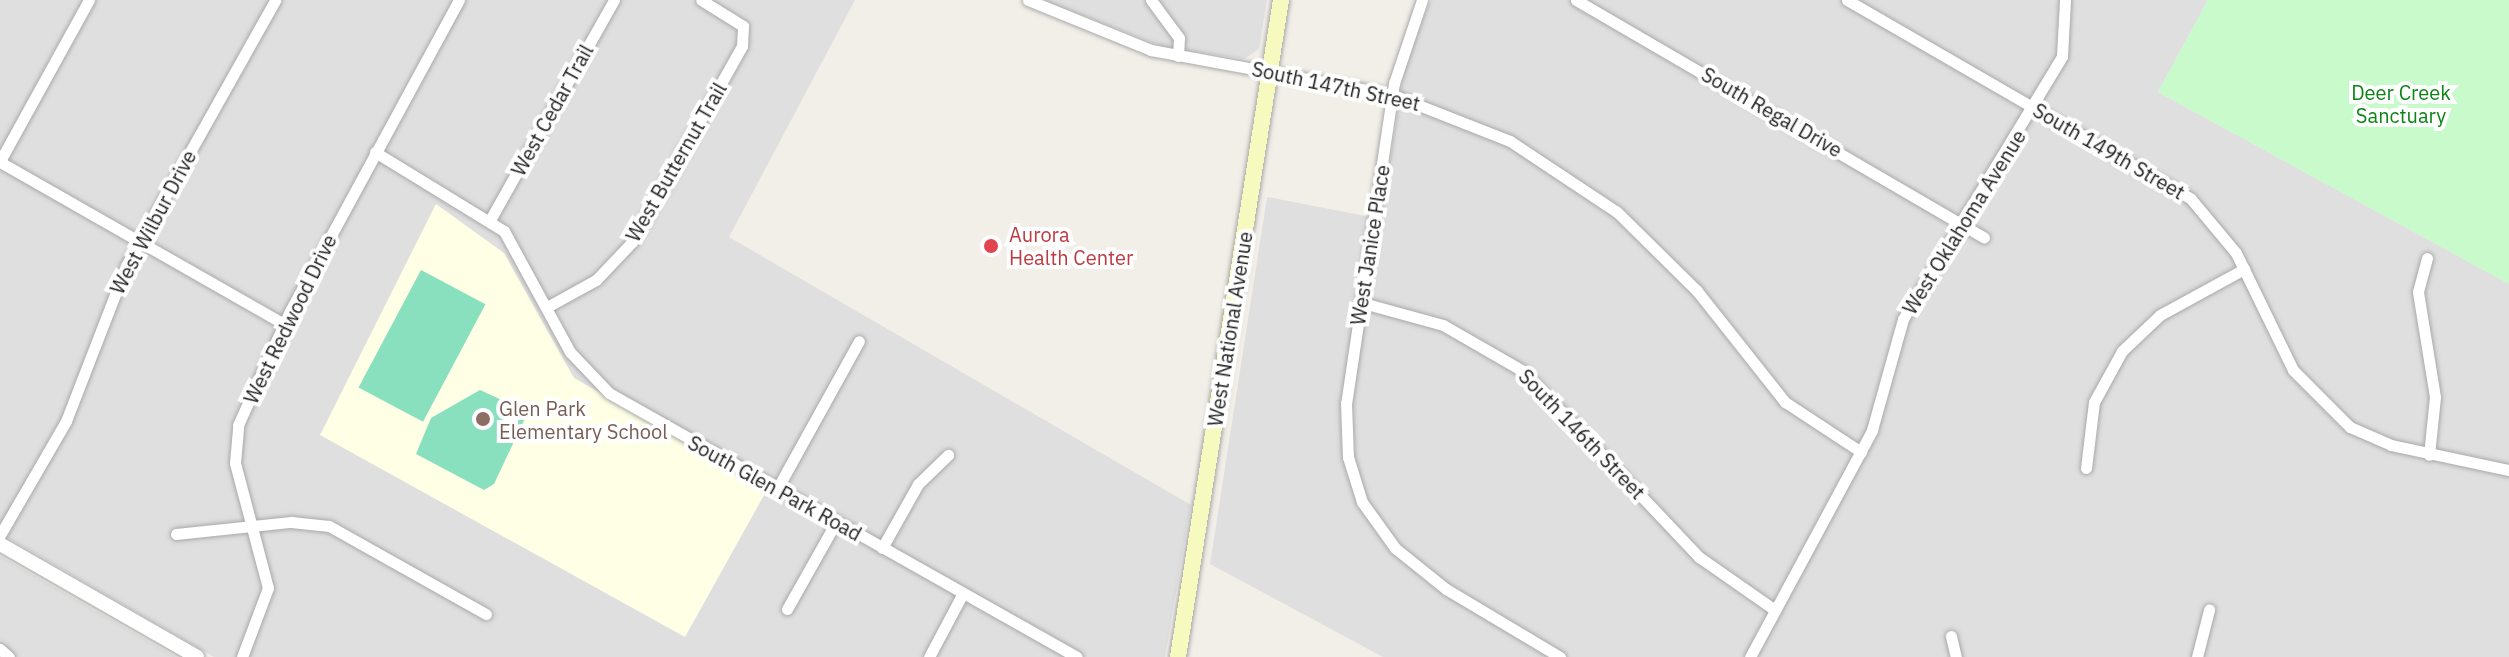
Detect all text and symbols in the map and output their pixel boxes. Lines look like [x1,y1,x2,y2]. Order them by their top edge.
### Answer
street label: West Cedar Trail [506,40,598,180]
street label: South 147th Street [1250,56,1422,116]
street label: South Regal Drive [1697,62,1847,162]
street label: West Butternut Trail [621,78,731,246]
park label: Deer Creek Sanctuary [2351,81,2451,128]
street label: South 149th Street [2029,98,2189,204]
street label: West Oklahoma Avenue [1897,125,2031,319]
street label: West Wilbur Drive [105,146,201,298]
street label: West Janice Place [1345,163,1395,327]
place label: Aurora Health Center [1009,222,1133,269]
street label: West Redwood Drive [239,230,341,408]
street label: West National Avenue [1203,230,1257,428]
marker: Aurora Health Center [980,235,1002,257]
street label: South 146th Street [1514,364,1650,504]
place label: Glen Park Elementary School [499,396,668,443]
marker: Glen Park Elementary School [474,410,492,428]
street label: South Glen Park Road [684,430,866,546]

